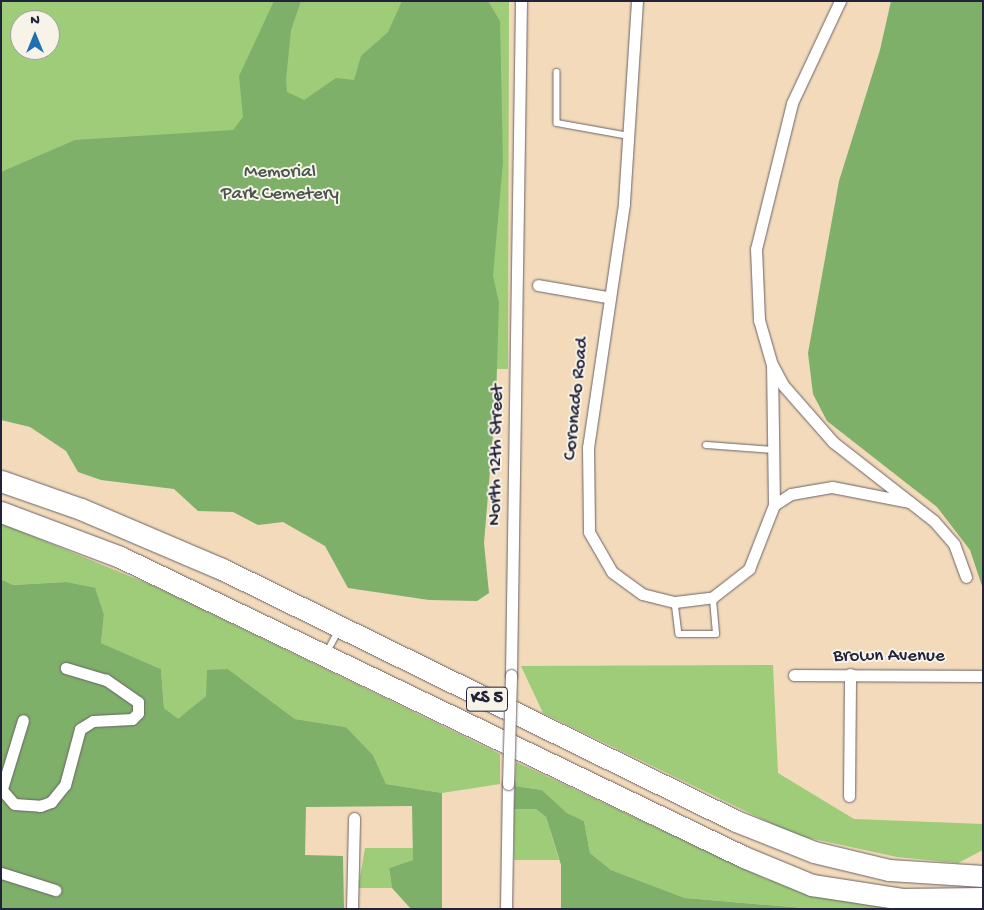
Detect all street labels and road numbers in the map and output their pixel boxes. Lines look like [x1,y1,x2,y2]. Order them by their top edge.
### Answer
street label: Coronado Road [559,336,595,462]
street label: North 12th Street [484,384,510,526]
street label: Brown Avenue [833,646,945,668]
road number: KS 5 [466,684,508,714]

